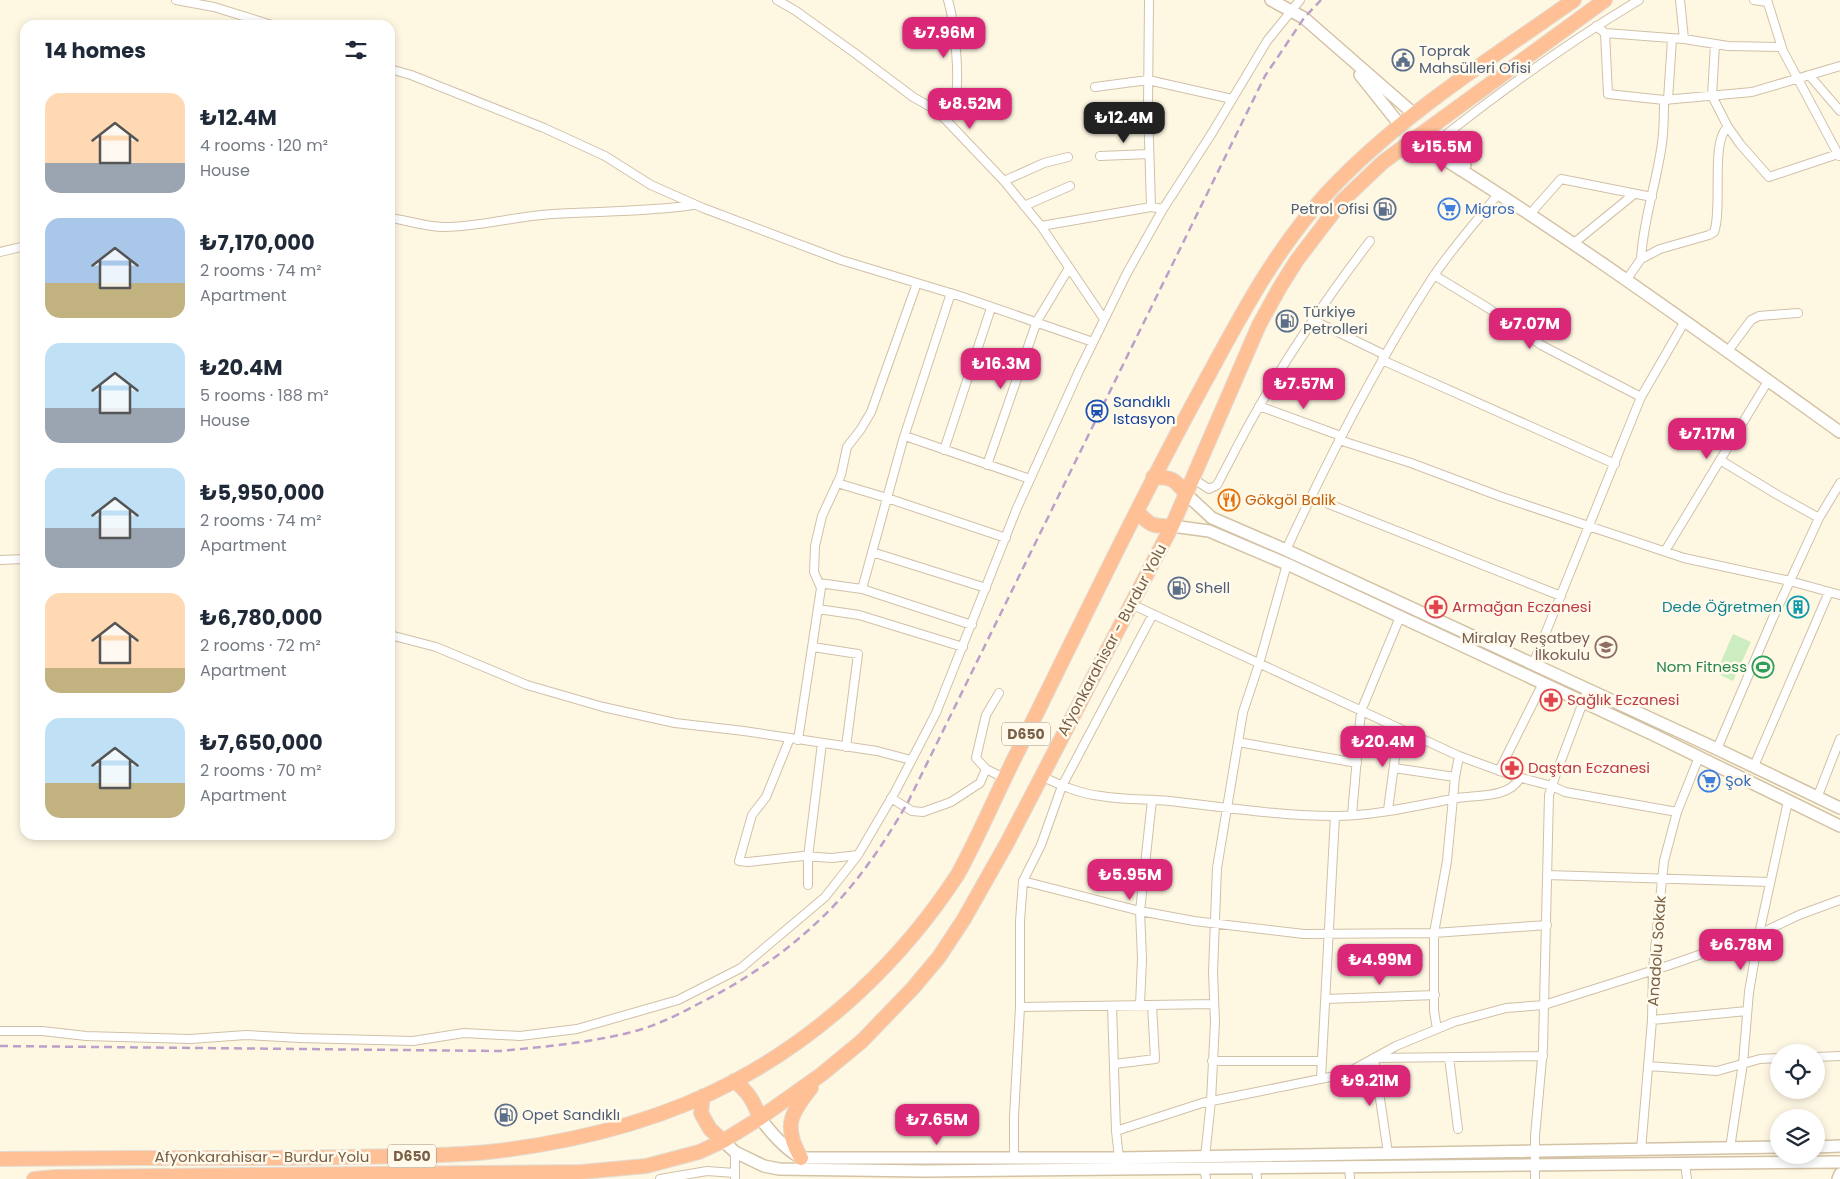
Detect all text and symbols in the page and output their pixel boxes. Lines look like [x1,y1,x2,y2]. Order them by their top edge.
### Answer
pin: ₺7.96M [903,17,985,59]
text: ₺7.96M [913,21,975,44]
text: 14 homes [45,36,146,65]
icon: filters [342,36,370,64]
place label: Toprak Mahsülleri Ofisi [1419,40,1531,78]
public building icon: Toprak Mahsülleri Ofisi [1391,48,1415,72]
pin: ₺8.52M [929,88,1011,130]
text: ₺8.52M [939,92,1001,115]
pin: ₺12.4M [1083,102,1165,144]
text: ₺12.4M [200,103,277,132]
text: ₺12.4M [1095,106,1153,129]
icon: home [85,113,145,173]
pin: ₺15.5M [1401,130,1483,173]
text: 4 rooms · 120 m² [200,134,328,157]
text: ₺15.5M [1412,135,1472,158]
text: House [200,159,250,182]
fuel station icon: Petrol Ofisi [1373,197,1397,221]
supermarket icon: Migros [1437,197,1461,221]
place label: Petrol Ofisi [1291,198,1369,219]
place label: Migros [1465,198,1515,219]
text: ₺7,170,000 [200,228,315,257]
icon: home [85,238,145,298]
text: 2 rooms · 74 m² [200,259,322,282]
text: Apartment [200,284,287,307]
place label: Türkiye Petrolleri [1303,301,1368,339]
pin: ₺7.07M [1489,308,1571,350]
fuel station icon: Türkiye Petrolleri [1275,309,1299,333]
text: ₺7.07M [1500,312,1560,335]
pin: ₺16.3M [960,348,1042,390]
text: ₺16.3M [972,352,1030,375]
text: ₺20.4M [200,353,283,382]
icon: home [85,363,145,423]
pin: ₺7.57M [1263,368,1345,410]
text: ₺7.57M [1274,372,1334,395]
text: 5 rooms · 188 m² [200,384,329,407]
place label: Sandıklı Istasyon [1113,391,1176,429]
station icon: Sandıklı Istasyon [1085,399,1109,423]
text: House [200,409,250,432]
pin: ₺7.17M [1666,418,1748,460]
text: ₺7.17M [1679,422,1735,445]
text: ₺5,950,000 [200,478,325,507]
icon: home [85,488,145,548]
restaurant icon: Gökgöl Balik [1217,488,1241,512]
place label: Gökgöl Balik [1245,489,1336,510]
text: 2 rooms · 74 m² [200,509,322,532]
text: Apartment [200,534,287,557]
street label: Afyonkarahisar - Burdur Yolu [1052,540,1171,740]
fuel station icon: Shell [1167,576,1191,600]
place label: Shell [1195,577,1230,598]
pharmacy icon: Armağan Eczanesi [1424,595,1448,619]
building icon: Dede Öğretmen [1786,595,1810,619]
place label: Armağan Eczanesi [1452,596,1591,617]
place label: Dede Öğretmen [1662,596,1782,617]
text: ₺6,780,000 [200,603,323,632]
icon: home [85,613,145,673]
place label: Miralay Reşatbey İlkokulu [1462,627,1591,665]
text: 2 rooms · 72 m² [200,634,321,657]
school or university icon: Miralay Reşatbey İlkokulu [1594,635,1618,659]
sports icon: Nom Fitness [1751,655,1775,679]
place label: Nom Fitness [1656,656,1747,677]
text: Apartment [200,659,287,682]
pharmacy icon: Sağlık Eczanesi [1539,688,1563,712]
place label: Sağlık Eczanesi [1567,689,1679,710]
road number: D650 [1002,722,1050,746]
pin: ₺20.4M [1342,726,1424,768]
text: ₺7,650,000 [200,728,323,757]
text: ₺20.4M [1352,730,1414,753]
icon: home [85,738,145,798]
pharmacy icon: Daştan Eczanesi [1500,756,1524,780]
place label: Daştan Eczanesi [1528,757,1650,778]
text: 2 rooms · 70 m² [200,759,322,782]
supermarket icon: Şok [1697,769,1721,793]
place label: Şok [1725,770,1751,791]
text: Apartment [200,784,287,807]
pin: ₺5.95M [1089,858,1171,901]
text: ₺5.95M [1098,863,1162,886]
street label: Anadolu Sokak [1642,895,1671,1007]
pin: ₺6.78M [1700,928,1782,971]
text: ₺6.78M [1710,933,1772,956]
pin: ₺4.99M [1339,944,1421,986]
text: ₺4.99M [1348,948,1412,971]
map controls [1770,1044,1825,1164]
button: locate [1770,1044,1825,1099]
pin: ₺9.21M [1329,1064,1411,1107]
text: ₺9.21M [1341,1069,1399,1092]
fuel station icon: Opet Sandıklı [494,1103,518,1127]
place label: Opet Sandıklı [522,1104,620,1125]
pin: ₺7.65M [896,1104,978,1146]
text: ₺7.65M [906,1108,968,1131]
button: layers [1770,1109,1825,1164]
road number: D650 [388,1144,436,1168]
street label: Afyonkarahisar - Burdur Yolu [155,1146,369,1167]

